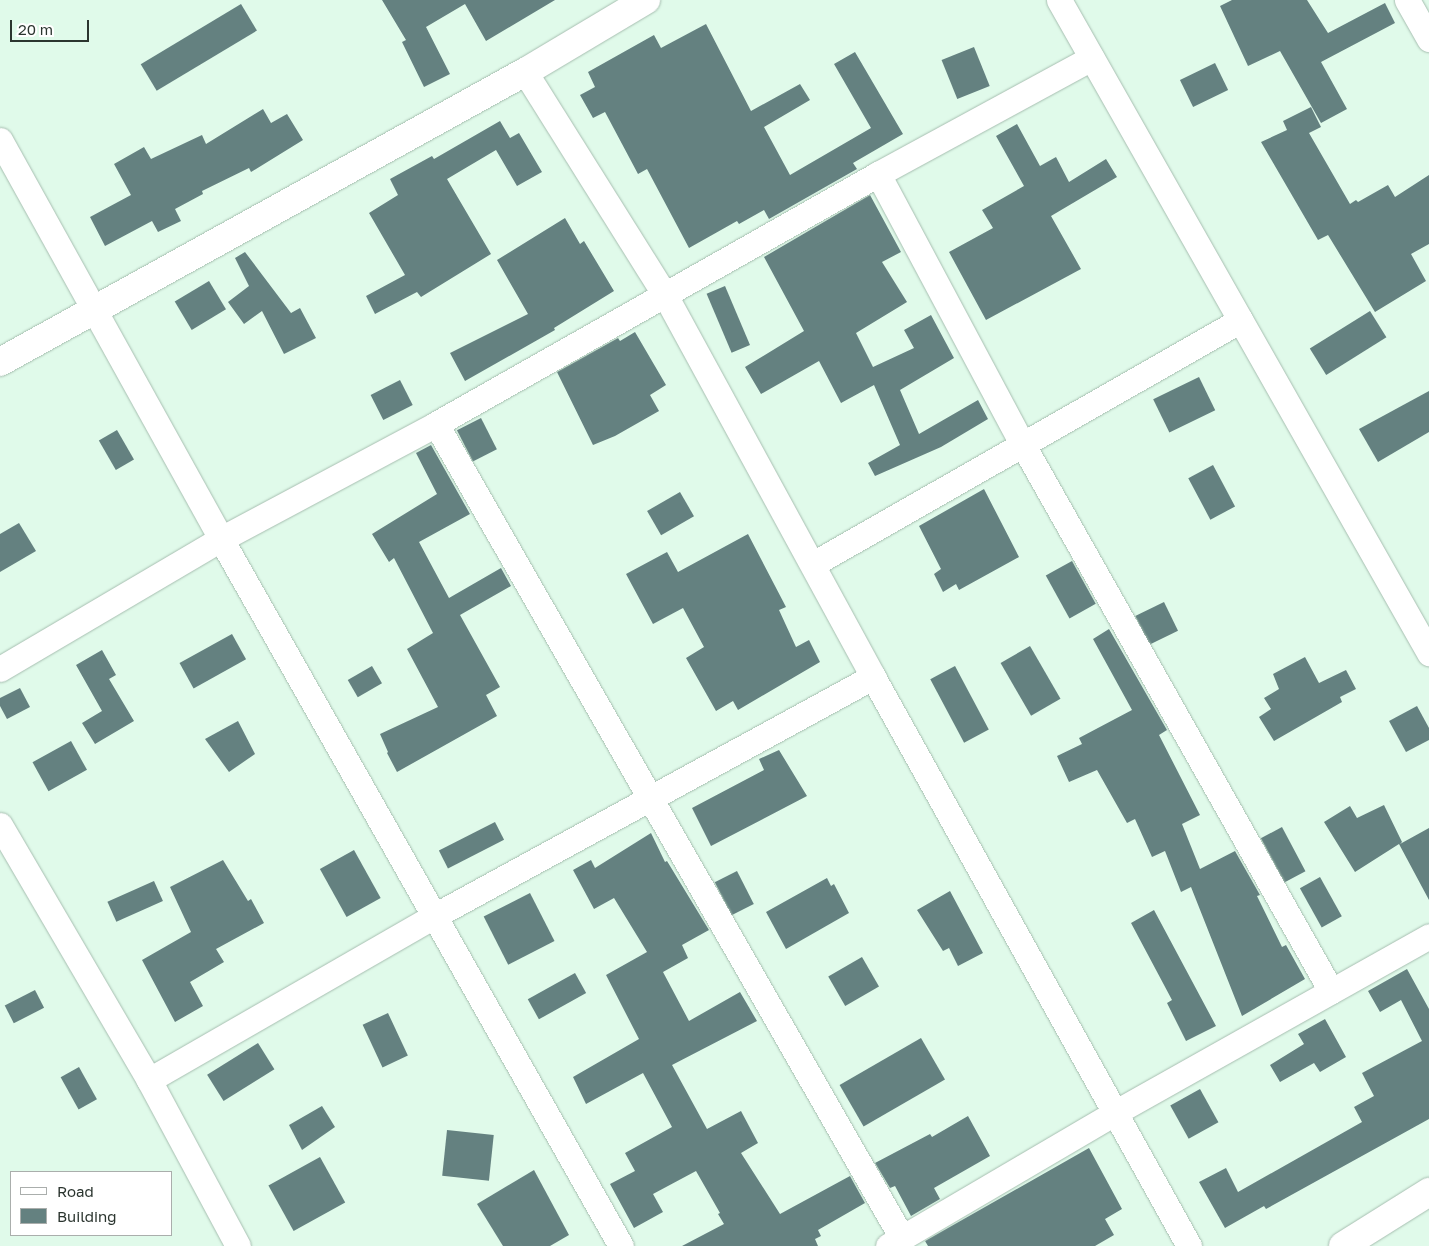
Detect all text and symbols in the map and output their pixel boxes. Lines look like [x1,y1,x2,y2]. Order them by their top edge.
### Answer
scale bar [12,10,91,42]
text: 20 m [18,20,53,38]
legend [10,1171,172,1236]
text: Road [57,1182,94,1200]
text: Building [57,1207,117,1225]

